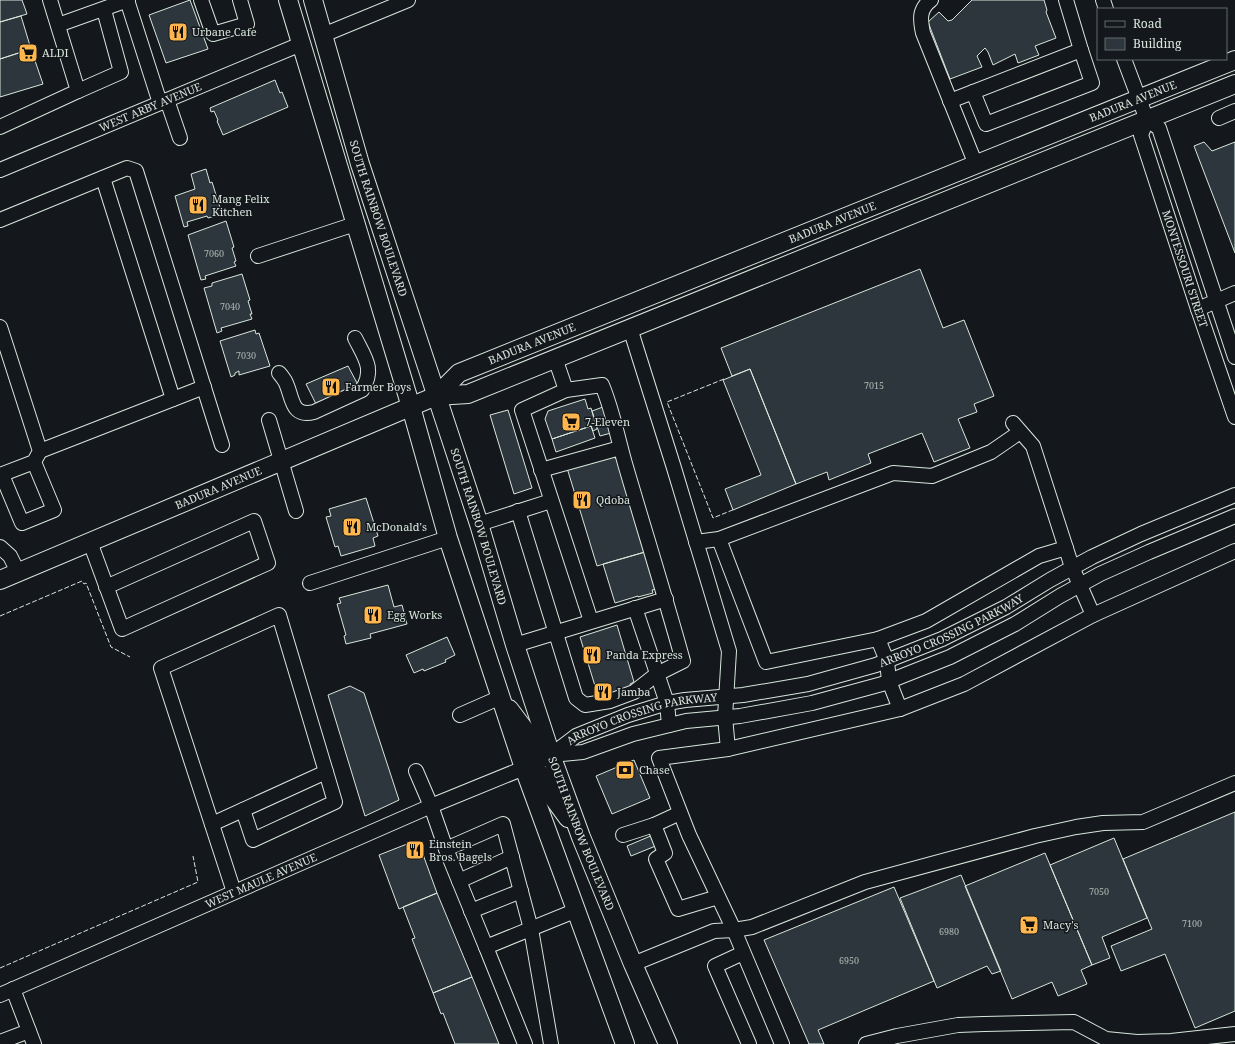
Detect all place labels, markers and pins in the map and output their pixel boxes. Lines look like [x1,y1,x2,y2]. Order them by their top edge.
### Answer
restaurant icon: Urbane Cafe [167,21,189,43]
place label: Urbane Cafe [192,24,257,39]
supermarket icon: ALDI [17,42,39,64]
place label: ALDI [42,45,69,60]
place label: Mang Felix Kitchen [212,191,270,219]
restaurant icon: Mang Felix Kitchen [187,194,209,216]
restaurant icon: Farmer Boys [320,376,342,398]
place label: Farmer Boys [345,379,411,394]
supermarket icon: 7-Eleven [560,411,582,433]
place label: 7-Eleven [585,414,630,429]
restaurant icon: Qdoba [571,489,593,511]
place label: Qdoba [596,492,630,507]
restaurant icon: McDonald's [341,516,363,538]
place label: McDonald's [366,519,427,534]
restaurant icon: Egg Works [362,604,384,626]
place label: Egg Works [387,607,442,622]
restaurant icon: Panda Express [581,644,603,666]
place label: Panda Express [606,647,683,662]
restaurant icon: Jamba [592,681,614,703]
place label: Jamba [616,684,650,699]
bank icon: Chase [614,759,636,781]
place label: Chase [639,762,670,777]
place label: Einstein Bros. Bagels [429,836,492,864]
restaurant icon: Einstein Bros. Bagels [404,839,426,861]
supermarket icon: Macy's [1018,914,1040,936]
place label: Macy's [1043,917,1079,932]

